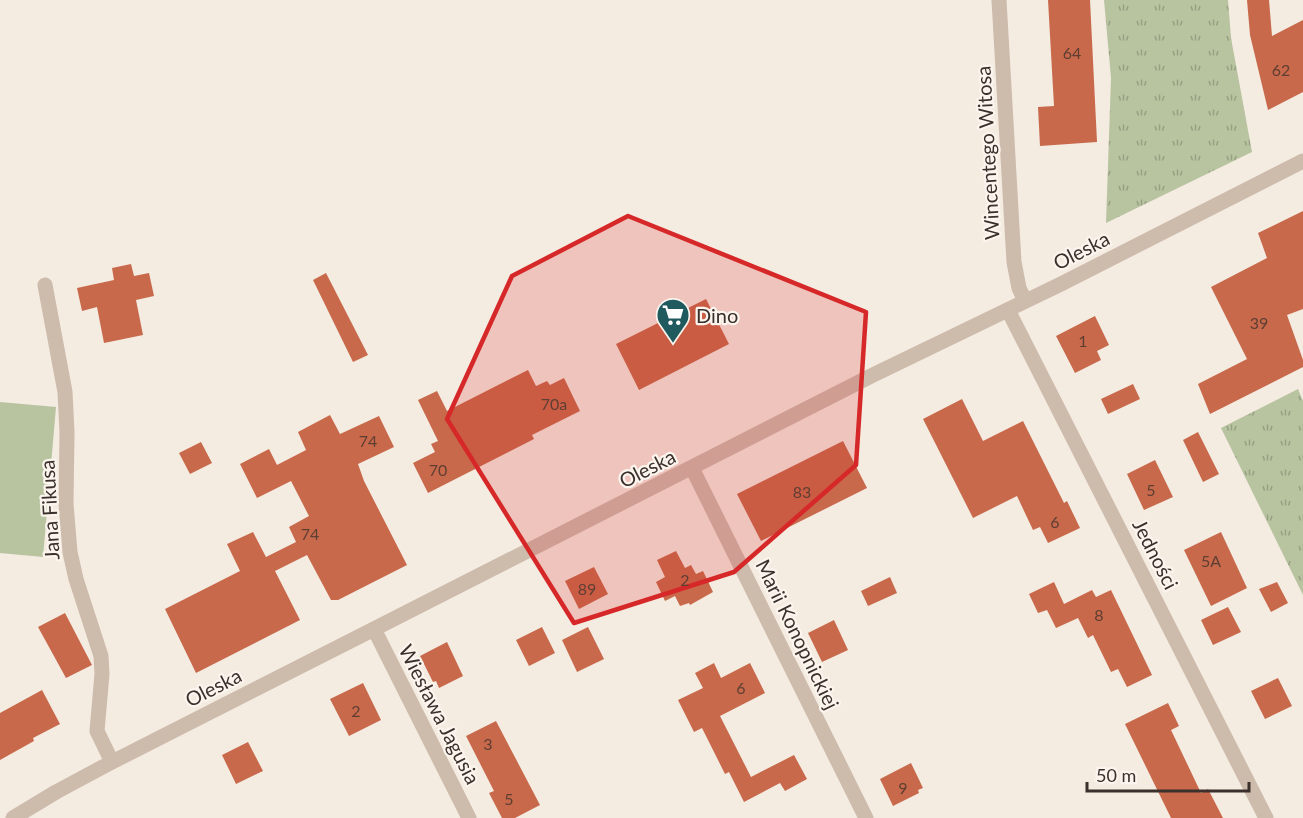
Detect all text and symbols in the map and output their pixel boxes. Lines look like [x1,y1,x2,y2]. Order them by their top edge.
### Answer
house number: 64 [1063,43,1081,62]
house number: 62 [1272,60,1290,79]
street label: Wincentego Witosa [970,65,1004,241]
street label: Oleska [1049,226,1113,274]
supermarket icon: Dino [655,297,691,344]
place label: Dino [696,303,738,327]
house number: 39 [1250,313,1268,332]
house number: 1 [1078,331,1088,350]
house number: 70a [541,394,567,413]
house number: 74 [359,431,377,450]
street label: Oleska [615,444,679,492]
street label: Jana Fikusa [34,459,64,561]
house number: 70 [429,460,447,479]
house number: 5 [1146,480,1156,499]
house number: 83 [793,482,811,501]
house number: 6 [1050,512,1060,531]
street label: Jedności [1128,515,1184,593]
house number: 74 [301,524,319,543]
house number: 5A [1201,551,1221,570]
street label: Marii Konopnickiej [751,555,845,713]
house number: 2 [680,570,690,589]
house number: 89 [578,579,596,598]
house number: 8 [1094,605,1104,624]
street label: Wiesława Jagusia [394,640,486,788]
street label: Oleska [181,663,245,711]
house number: 6 [736,678,746,697]
house number: 2 [351,701,361,720]
house number: 3 [483,734,493,753]
scale bar [1087,755,1249,793]
text: 50 m [1096,764,1136,786]
house number: 9 [898,778,908,797]
house number: 5 [504,789,514,808]

